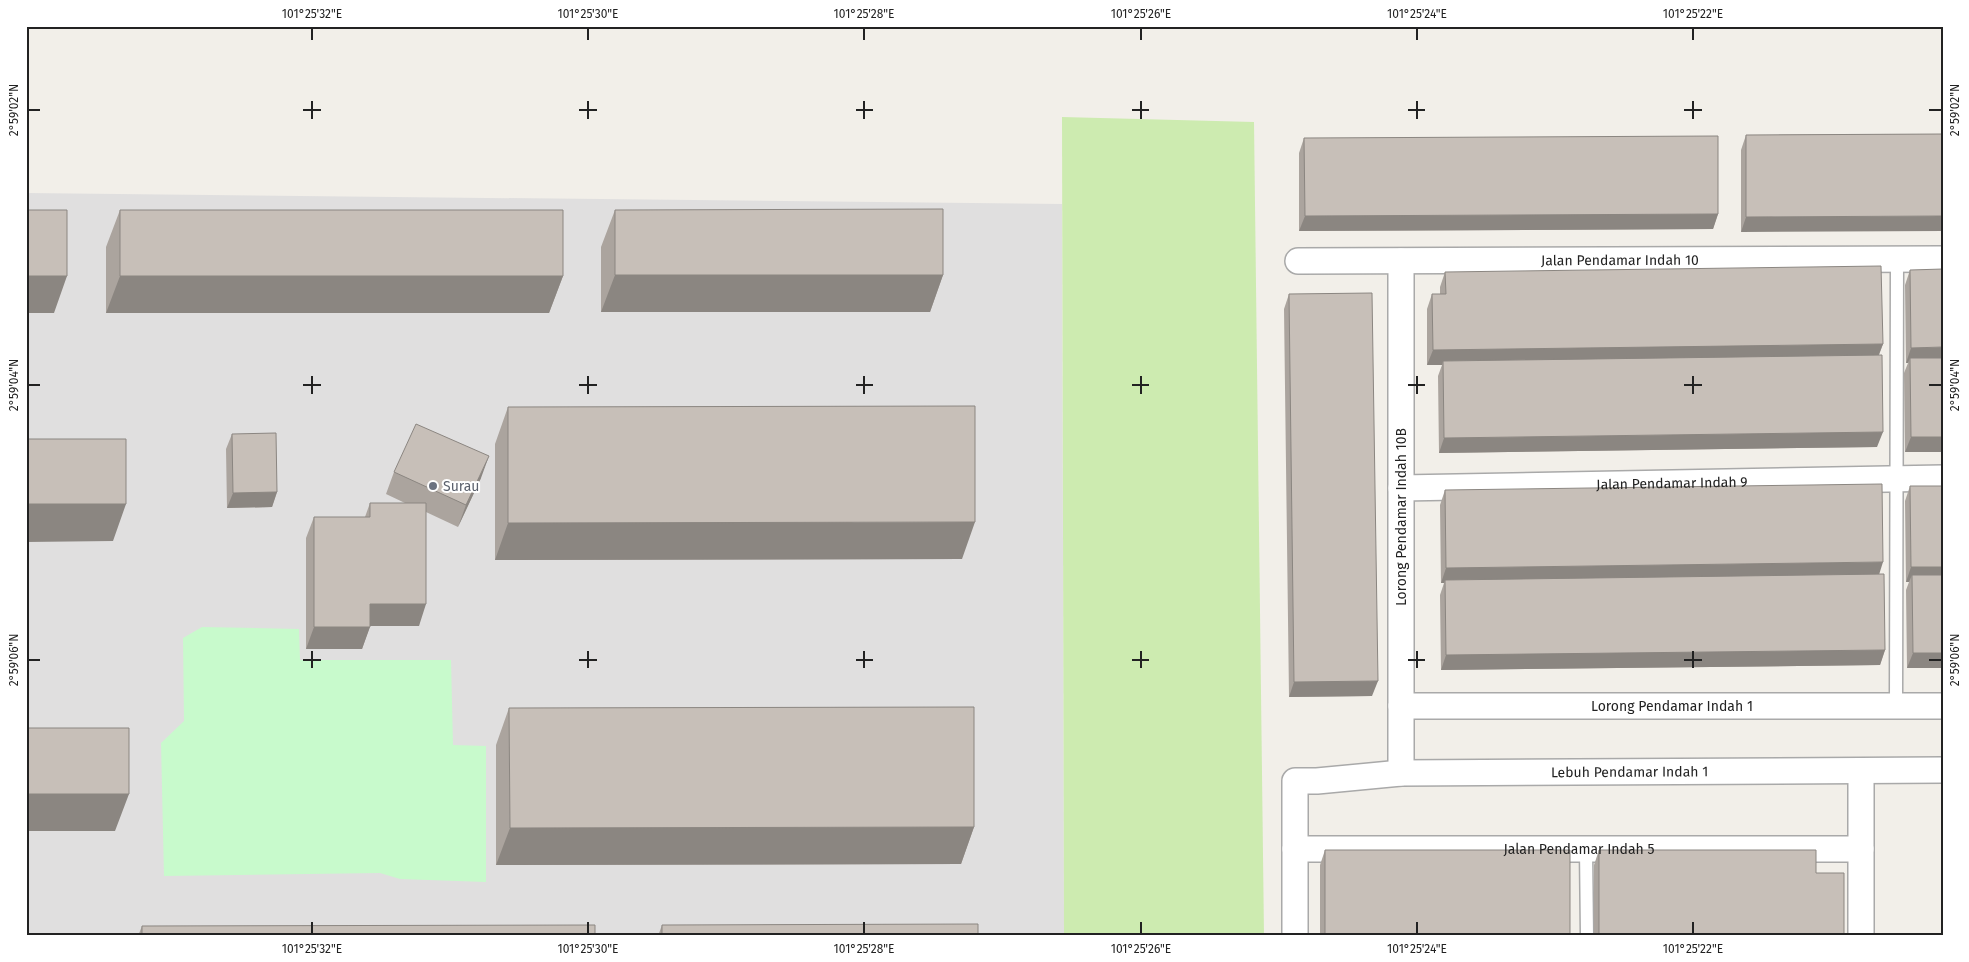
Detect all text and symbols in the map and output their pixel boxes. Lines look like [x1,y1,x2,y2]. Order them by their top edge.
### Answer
text: 101°25'32"E [282,7,342,21]
text: 101°25'30"E [557,7,619,21]
text: 101°25'28"E [834,7,894,21]
text: 101°25'26"E [1111,7,1171,21]
text: 101°25'24"E [1387,7,1447,21]
text: 101°25'22"E [1663,7,1723,21]
text: 2°59'02"N [7,84,21,136]
text: 2°59'02"N [1948,84,1962,136]
street label: Jalan Pendamar Indah 10 [1541,251,1699,269]
text: 2°59'04"N [7,359,21,411]
text: 2°59'04"N [1948,359,1962,411]
street label: Lorong Pendamar Indah 10B [1393,428,1410,606]
street label: Jalan Pendamar Indah 9 [1596,473,1748,493]
place label: Surau [443,478,479,495]
marker: Surau [427,480,439,492]
text: 2°59'06"N [7,634,21,686]
text: 2°59'06"N [1948,634,1962,686]
street label: Lorong Pendamar Indah 1 [1591,698,1753,715]
street label: Lebuh Pendamar Indah 1 [1551,763,1708,781]
street label: Jalan Pendamar Indah 5 [1503,841,1655,858]
text: 101°25'32"E [282,942,342,956]
text: 101°25'30"E [557,942,619,956]
text: 101°25'28"E [834,942,894,956]
text: 101°25'26"E [1111,942,1171,956]
text: 101°25'24"E [1387,942,1447,956]
text: 101°25'22"E [1663,942,1723,956]

